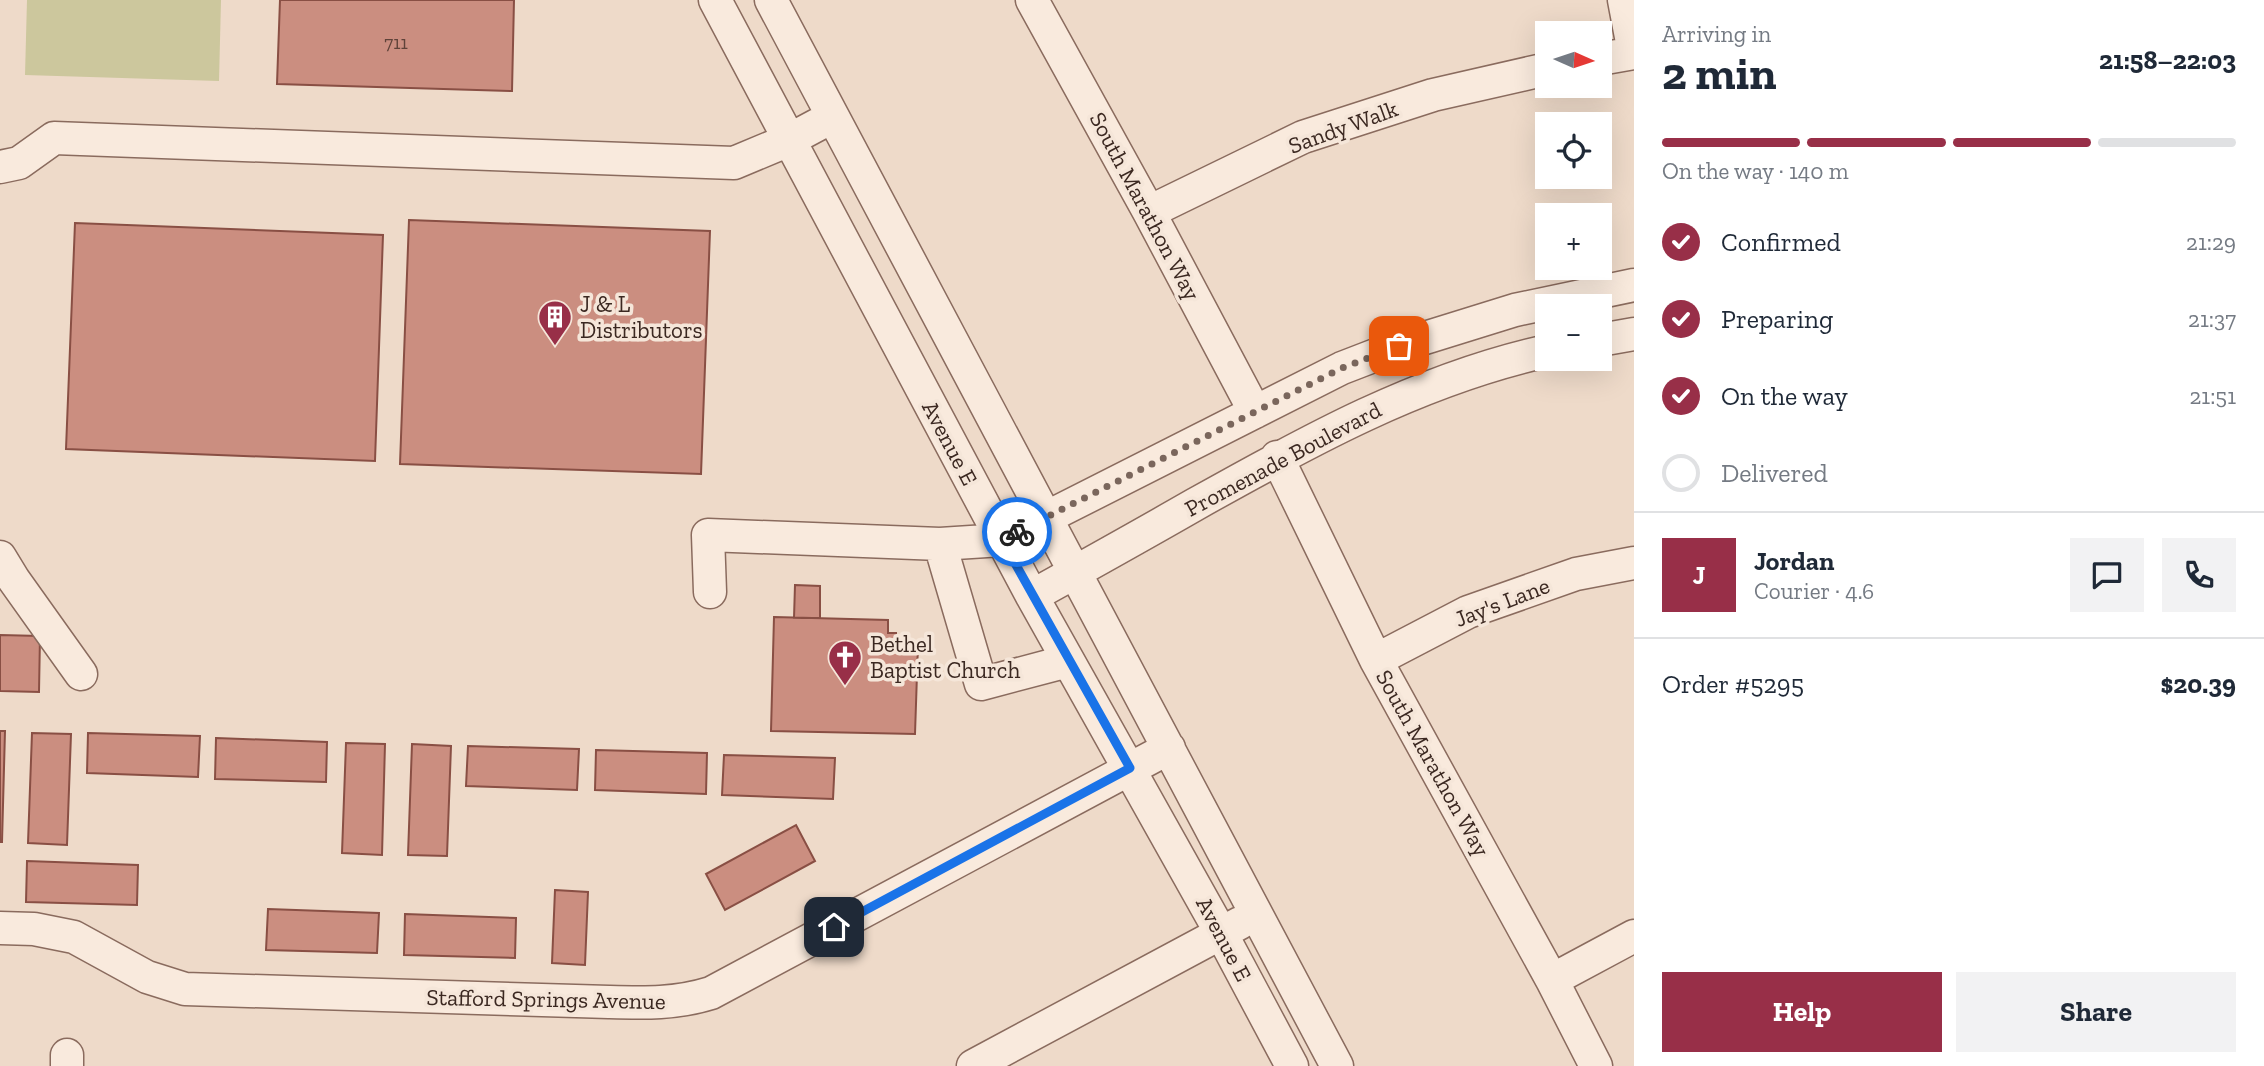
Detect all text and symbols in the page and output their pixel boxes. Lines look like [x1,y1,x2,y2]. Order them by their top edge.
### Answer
text: Arriving in [1662,20,1771,48]
north arrow [1535,21,1612,98]
map controls [1535,21,1612,371]
house number: 711 [384,31,408,54]
text: 21:58–22:03 [2099,44,2236,76]
text: 2 min [1662,46,1777,101]
street label: Sandy Walk [1285,94,1402,160]
street label: South Marathon Way [1084,107,1207,305]
button: locate [1535,112,1612,189]
text: On the way · 140 m [1662,157,1849,185]
button: + [1535,203,1612,280]
icon: check [1662,223,1700,261]
text: Confirmed [1721,226,1841,258]
text: 21:29 [2186,228,2236,256]
place label: J & L Distributors [580,290,703,344]
button: − [1535,294,1612,371]
building icon: J & L Distributors [536,298,574,347]
icon: check [1662,300,1700,338]
text: Preparing [1721,303,1833,335]
text: 21:37 [2188,305,2236,333]
pin [1369,316,1429,376]
icon: bag [1380,327,1418,365]
icon: check [1662,377,1700,415]
text: On the way [1721,380,1848,412]
text: 21:51 [2190,382,2236,410]
street label: Promenade Boulevard [1180,395,1386,523]
street label: Avenue E [916,396,984,490]
text: Delivered [1721,457,1828,489]
courier [982,497,1052,567]
icon: bike [998,513,1036,551]
button: chat [2070,538,2144,612]
button: phone [2162,538,2236,612]
text: Jordan [1754,545,1834,577]
text: J [1693,559,1705,591]
street label: Jay's Lane [1451,571,1553,633]
text: Courier · 4.6 [1754,577,1874,605]
place label: Bethel Baptist Church [870,630,1020,684]
church icon: Bethel Baptist Church [826,638,864,687]
street label: South Marathon Way [1370,665,1496,861]
text: Order #5295 [1662,668,1804,700]
text: $20.39 [2161,668,2236,700]
street label: Avenue E [1190,892,1258,986]
pin [804,897,864,957]
icon: home [815,908,853,946]
button: Help [1662,972,1942,1052]
button: Share [1956,972,2236,1052]
street label: Stafford Springs Avenue [426,983,666,1015]

